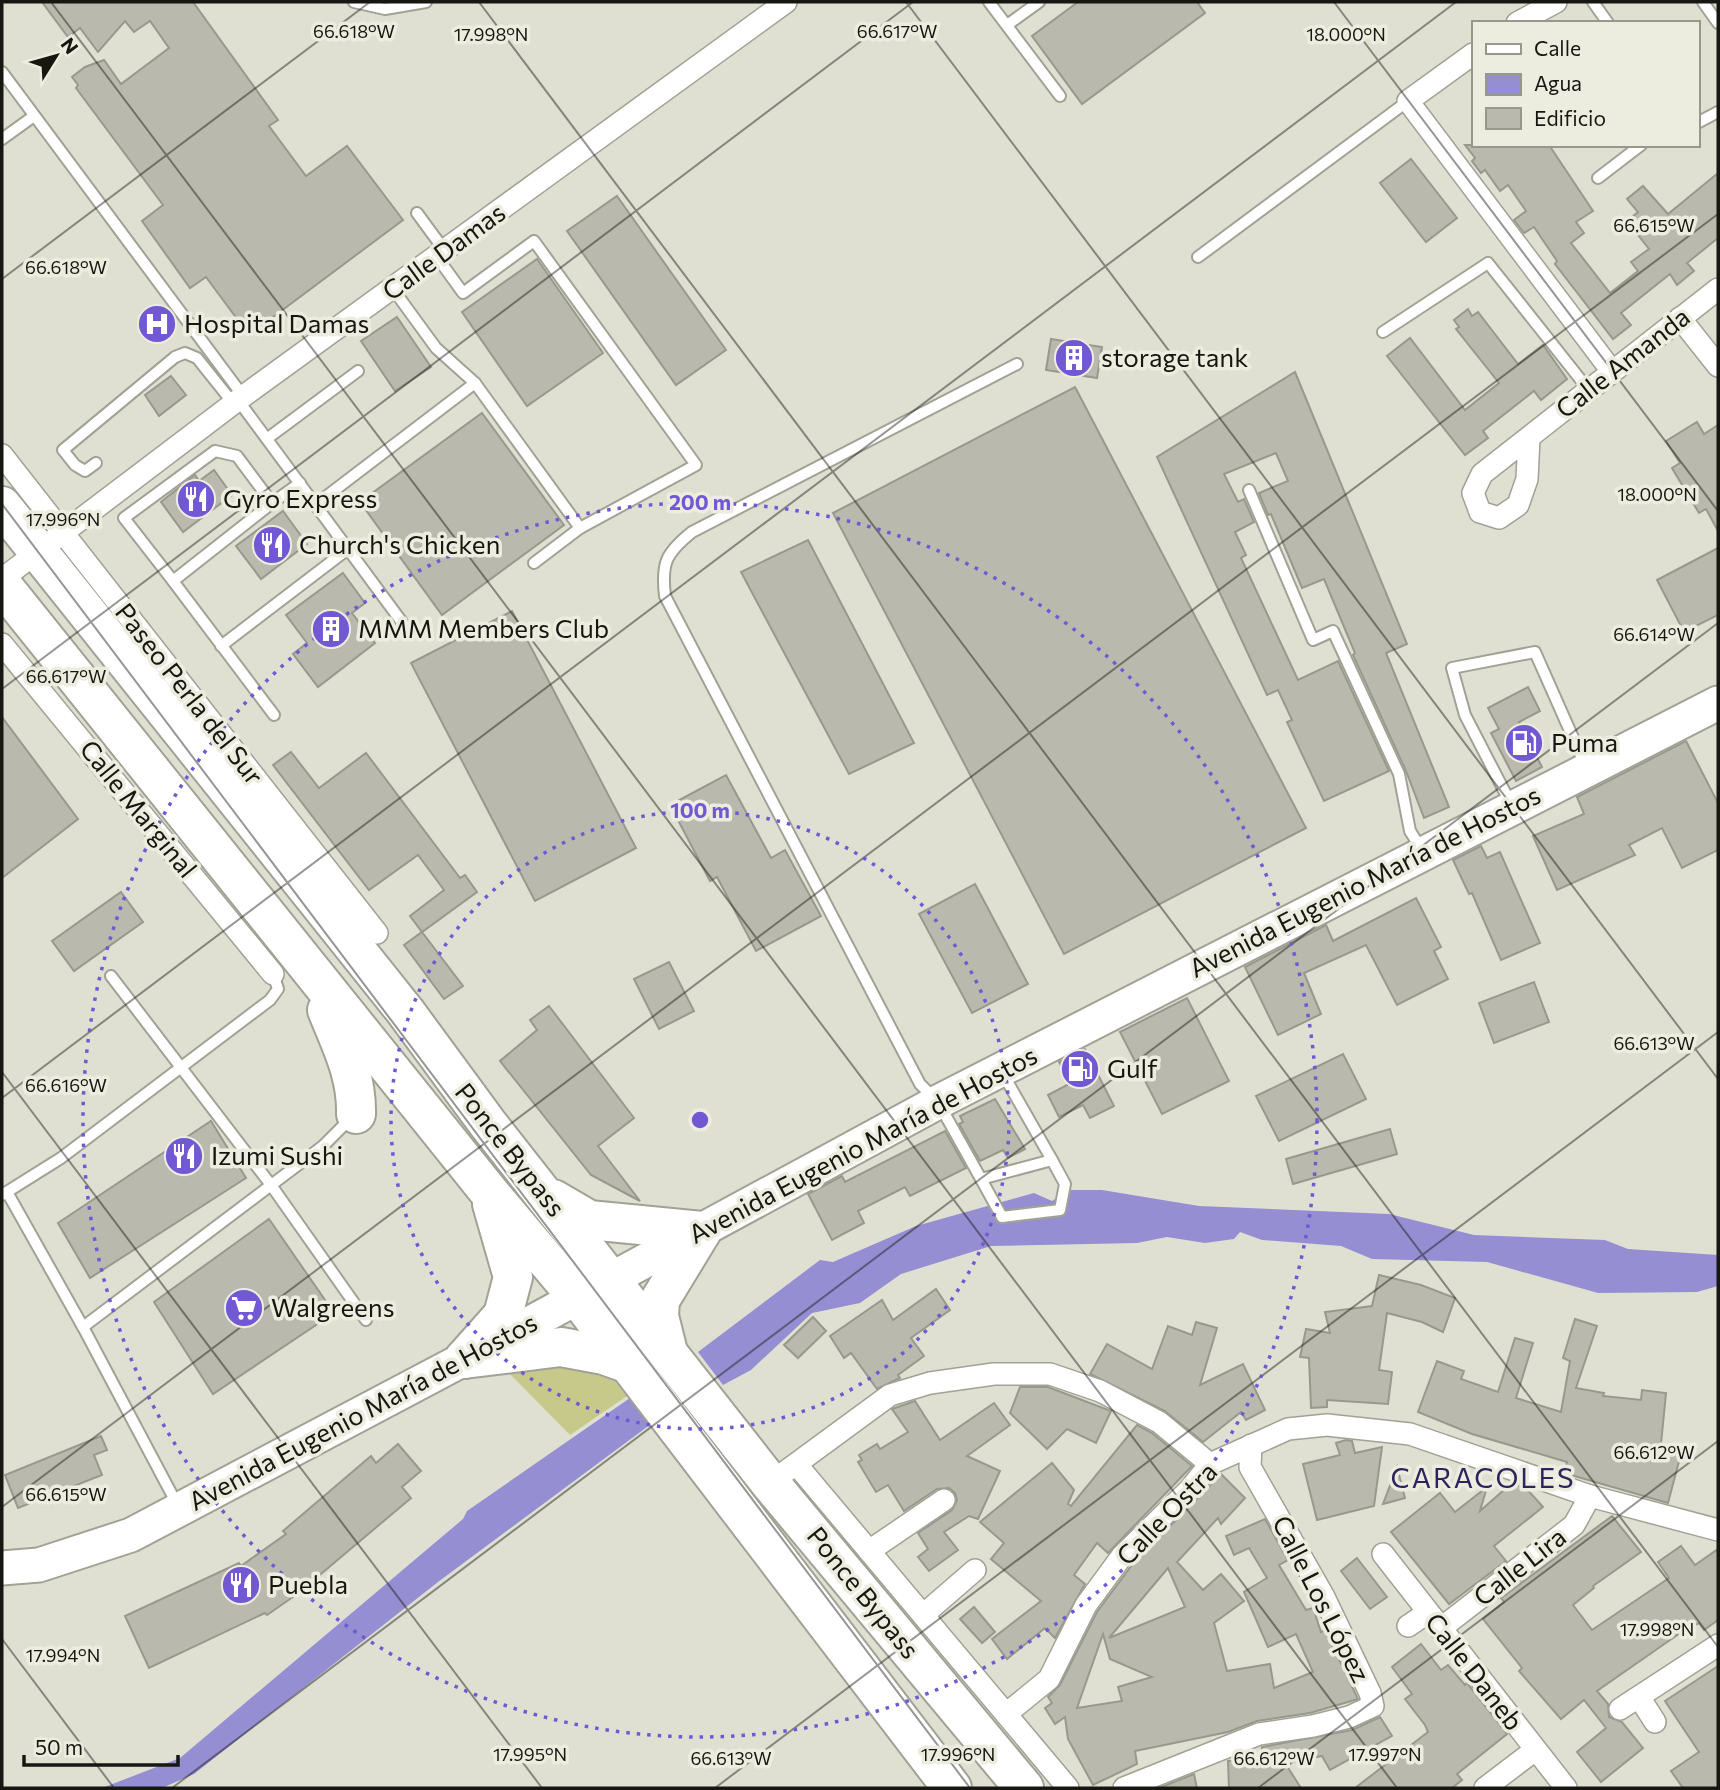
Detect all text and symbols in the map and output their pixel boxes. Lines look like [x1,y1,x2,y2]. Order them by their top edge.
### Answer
text: 66.618°W [313,20,395,42]
text: 66.617°W [857,20,937,42]
north arrow [21,21,91,91]
legend [1472,21,1699,147]
text: 17.998°N [454,23,528,45]
text: 18.000°N [1306,23,1386,45]
text: N [56,33,83,58]
text: Calle [1534,35,1581,60]
text: Agua [1534,70,1582,95]
text: Edificio [1534,105,1606,130]
street label: Calle Damas [376,196,511,306]
text: 66.615°W [1613,214,1695,236]
text: 66.618°W [25,256,107,278]
street label: Calle Amanda [1549,300,1695,424]
hospital icon: Hospital Damas [136,303,178,345]
place label: Hospital Damas [184,307,369,338]
building icon: storage tank [1053,337,1095,379]
place label: storage tank [1101,341,1248,372]
restaurant icon: Gyro Express [175,478,217,520]
place label: Gyro Express [223,482,377,513]
text: 18.000°N [1617,483,1697,505]
text: 200 m [669,489,731,514]
text: 17.996°N [26,508,100,530]
restaurant icon: Church's Chicken [251,524,293,566]
place label: Church's Chicken [299,528,500,559]
street label: Paseo Perla del Sur [110,596,271,790]
building icon: MMM Members Club [310,608,352,650]
place label: MMM Members Club [358,612,609,643]
text: 66.614°W [1613,623,1695,645]
text: 66.617°W [26,665,106,687]
fuel station icon: Puma [1503,722,1545,764]
place label: Puma [1551,726,1618,757]
street label: Calle Marginal [74,733,204,883]
street label: Avenida Eugenio María de Hostos [1184,778,1545,983]
text: 100 m [670,797,730,822]
text: 66.613°W [1613,1032,1695,1054]
street label: Avenida Eugenio María de Hostos [683,1038,1042,1249]
fuel station icon: Gulf [1059,1048,1101,1090]
place label: Gulf [1107,1052,1158,1083]
text: 66.616°W [25,1074,107,1096]
street label: Ponce Bypass [450,1076,573,1222]
centre of rings [688,1108,712,1132]
restaurant icon: Izumi Sushi [163,1135,205,1177]
place label: Izumi Sushi [211,1139,343,1170]
supermarket icon: Walgreens [223,1287,265,1329]
place label: Walgreens [271,1291,395,1322]
street label: Avenida Eugenio María de Hostos [183,1305,542,1516]
text: 66.612°W [1613,1441,1695,1463]
street label: Calle Ostra [1109,1455,1222,1571]
district label: CARACOLES [1391,1460,1575,1494]
text: 66.615°W [25,1483,107,1505]
street label: Calle Los López [1267,1510,1378,1687]
street label: Ponce Bypass [802,1520,927,1664]
street label: Calle Lira [1467,1520,1571,1611]
restaurant icon: Puebla [220,1564,262,1606]
place label: Puebla [268,1568,348,1599]
street label: Calle Daneb [1420,1606,1531,1736]
text: 17.998°N [1620,1618,1694,1640]
text: 17.994°N [26,1644,100,1666]
scale bar [24,1724,178,1768]
text: 50 m [35,1734,83,1759]
text: 17.995°N [493,1743,567,1765]
text: 17.996°N [921,1743,995,1765]
text: 17.997°N [1348,1743,1422,1765]
text: 66.613°W [690,1747,772,1769]
text: 66.612°W [1233,1747,1315,1769]

